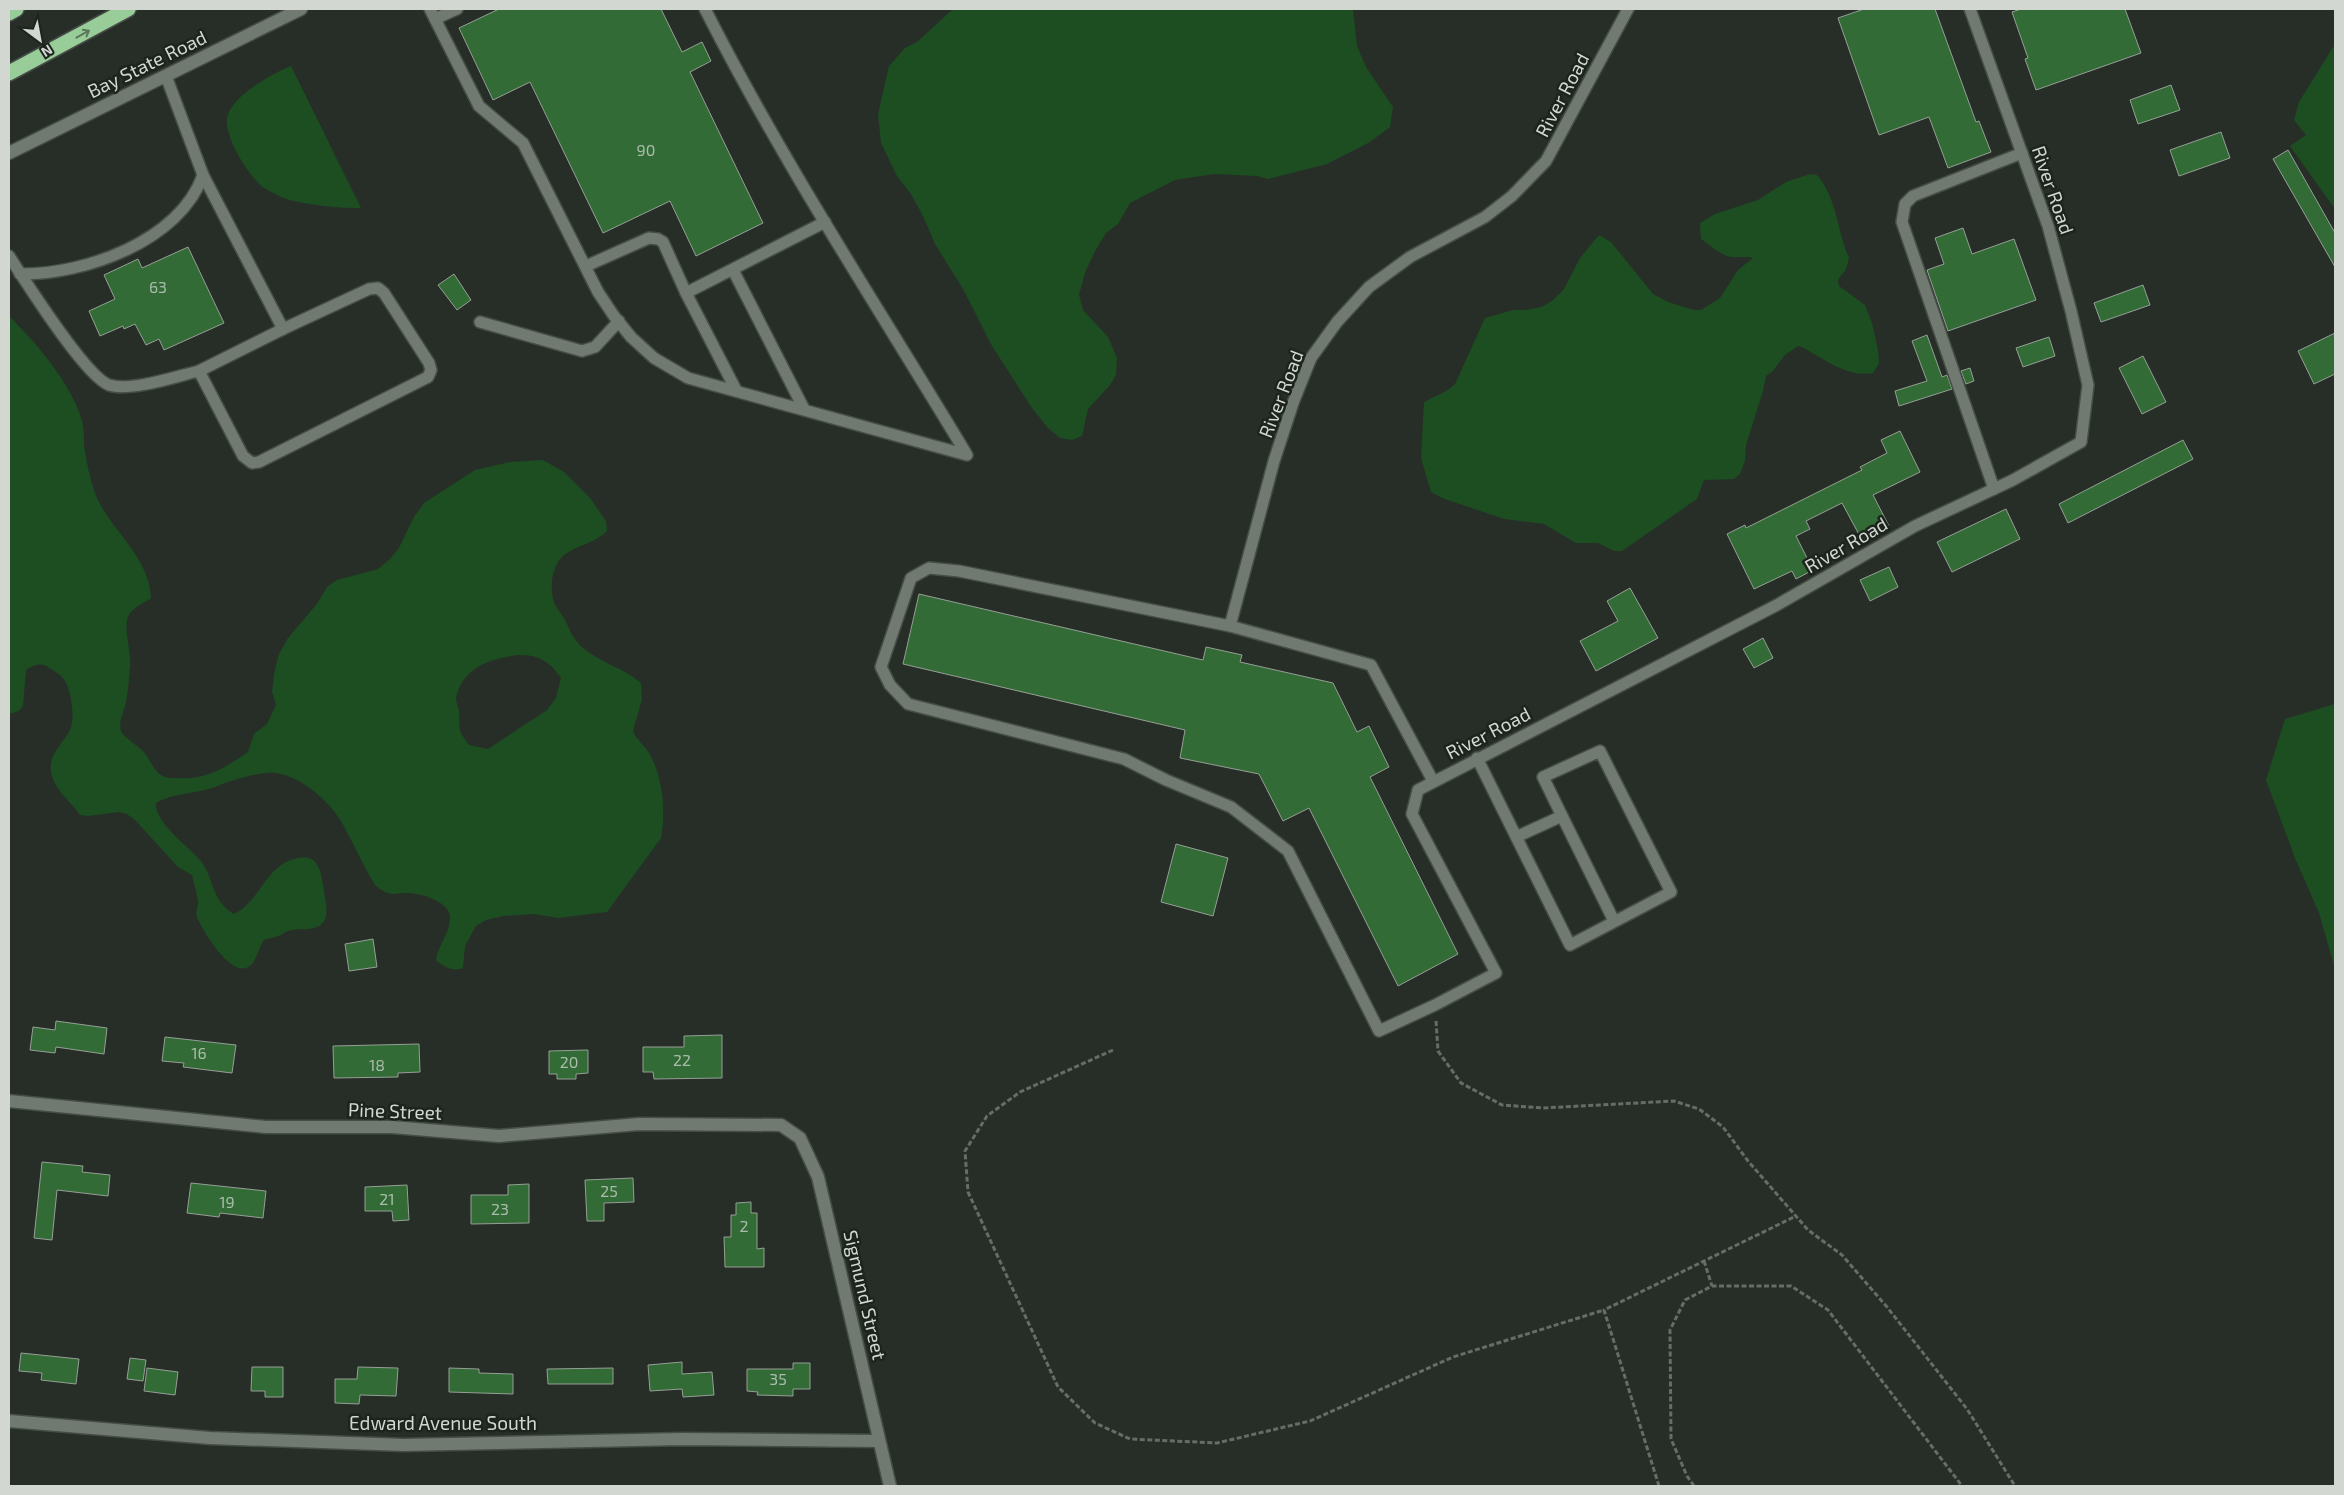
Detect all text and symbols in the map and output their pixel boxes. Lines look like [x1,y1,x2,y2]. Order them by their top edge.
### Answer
north arrow [15,15,65,65]
street label: Bay State Road [83,25,210,102]
one-way arrow [75,29,90,38]
text: N [38,42,56,61]
street label: River Road [1530,49,1593,141]
house number: 90 [637,140,655,159]
street label: River Road [2028,143,2079,237]
house number: 63 [149,277,167,296]
street label: River Road [1253,347,1308,441]
street label: River Road [1800,512,1891,577]
street label: River Road [1442,701,1534,764]
house number: 16 [191,1043,207,1062]
house number: 22 [673,1050,691,1069]
house number: 20 [560,1052,578,1071]
house number: 18 [369,1055,385,1074]
street label: Pine Street [348,1097,442,1124]
house number: 25 [600,1181,618,1200]
house number: 21 [379,1189,395,1208]
house number: 19 [219,1192,235,1211]
house number: 23 [491,1199,509,1218]
house number: 2 [740,1216,749,1235]
street label: Sigmund Street [839,1228,892,1362]
house number: 35 [769,1369,787,1388]
street label: Edward Avenue South [349,1411,537,1434]

